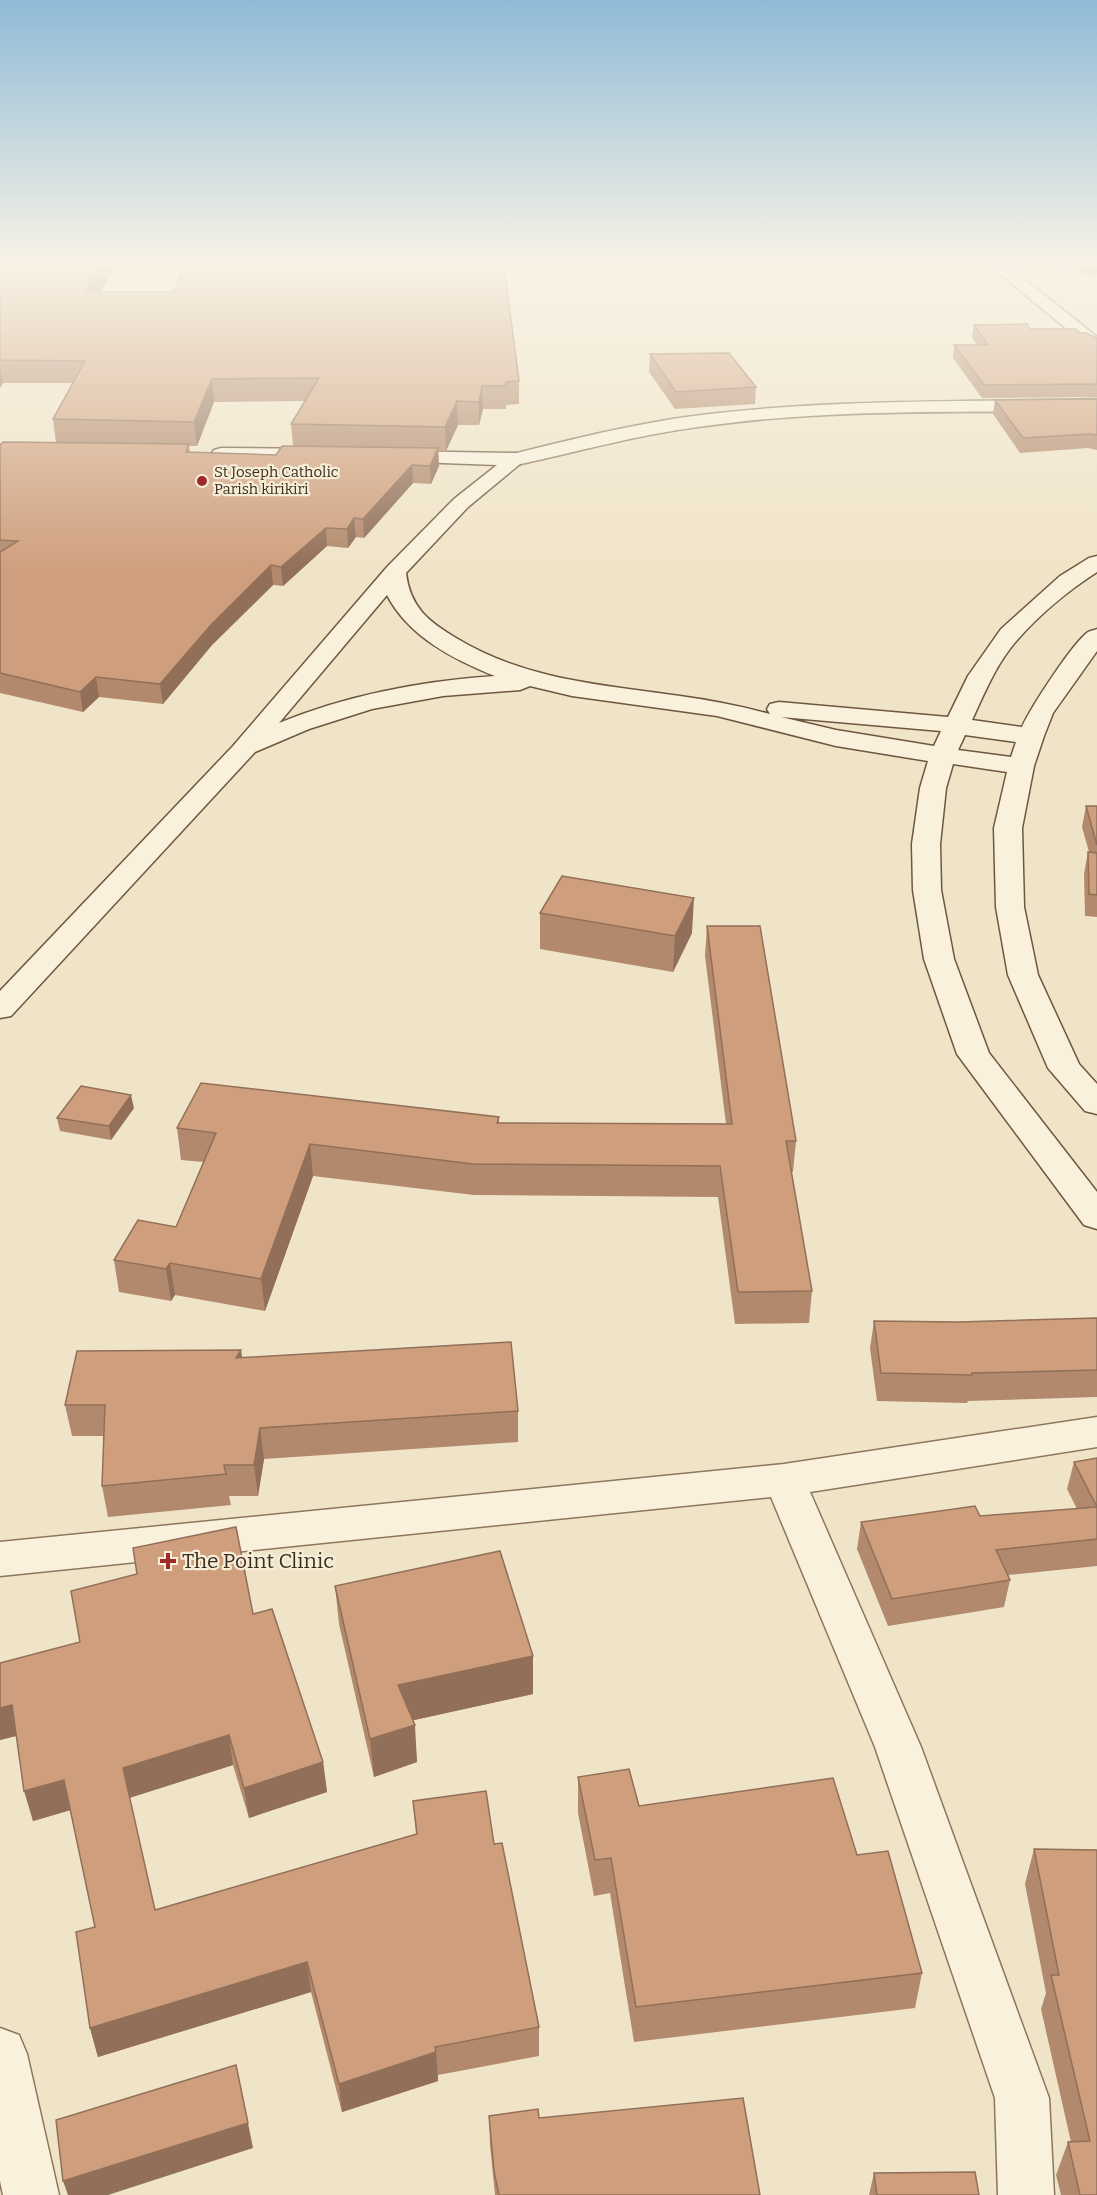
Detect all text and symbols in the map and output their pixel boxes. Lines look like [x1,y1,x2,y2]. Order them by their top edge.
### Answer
place label: St Joseph Catholic Parish kirikiri [214,463,339,498]
marker: St Joseph Catholic Parish kirikiri [195,474,209,488]
place label: The Point Clinic [182,1548,334,1574]
marker: The Point Clinic [159,1552,177,1570]

